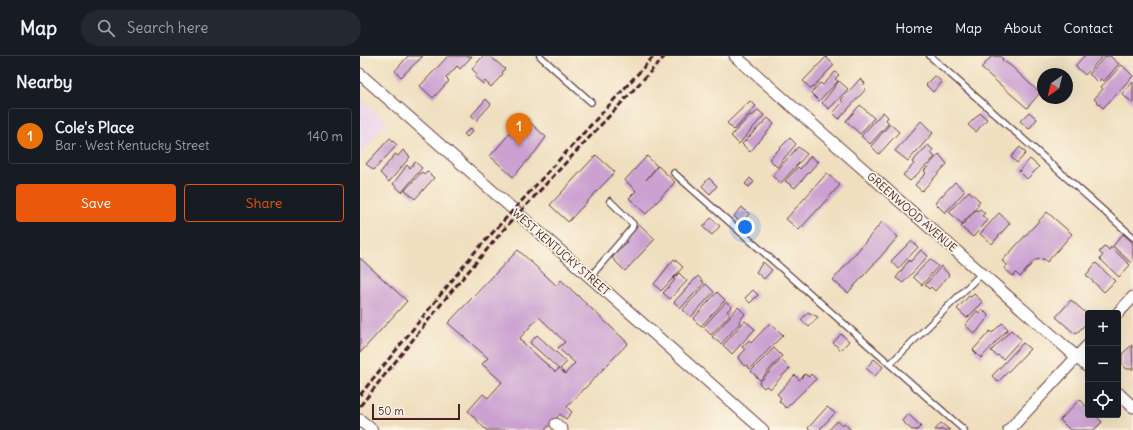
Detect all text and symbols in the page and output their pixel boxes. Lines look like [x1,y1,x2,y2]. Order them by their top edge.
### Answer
search box [81,10,361,46]
text: Map [20,16,57,40]
icon: search [95,17,117,39]
text: Search here [127,18,208,37]
text: Home [895,19,933,37]
text: Map [955,19,982,37]
text: About [1004,19,1042,37]
text: Contact [1064,19,1113,37]
north arrow [1037,68,1073,104]
text: Nearby [16,71,72,93]
pin: 1 [506,113,532,146]
text: Cole's Place [55,118,134,137]
text: 1 [27,128,33,145]
text: 140 m [307,128,343,145]
text: Bar · West Kentucky Street [55,137,210,154]
street label: GREENWOOD AVENUE [864,169,960,255]
button: Save [16,184,176,222]
button: Share [184,184,344,222]
street label: WEST KENTUCKY STREET [509,206,613,299]
your location [735,217,755,237]
map controls [1085,310,1121,418]
button: + [1085,310,1121,346]
button: − [1085,346,1121,382]
button: locate [1085,382,1121,418]
scale bar [372,402,460,421]
text: 50 m [378,404,404,418]

